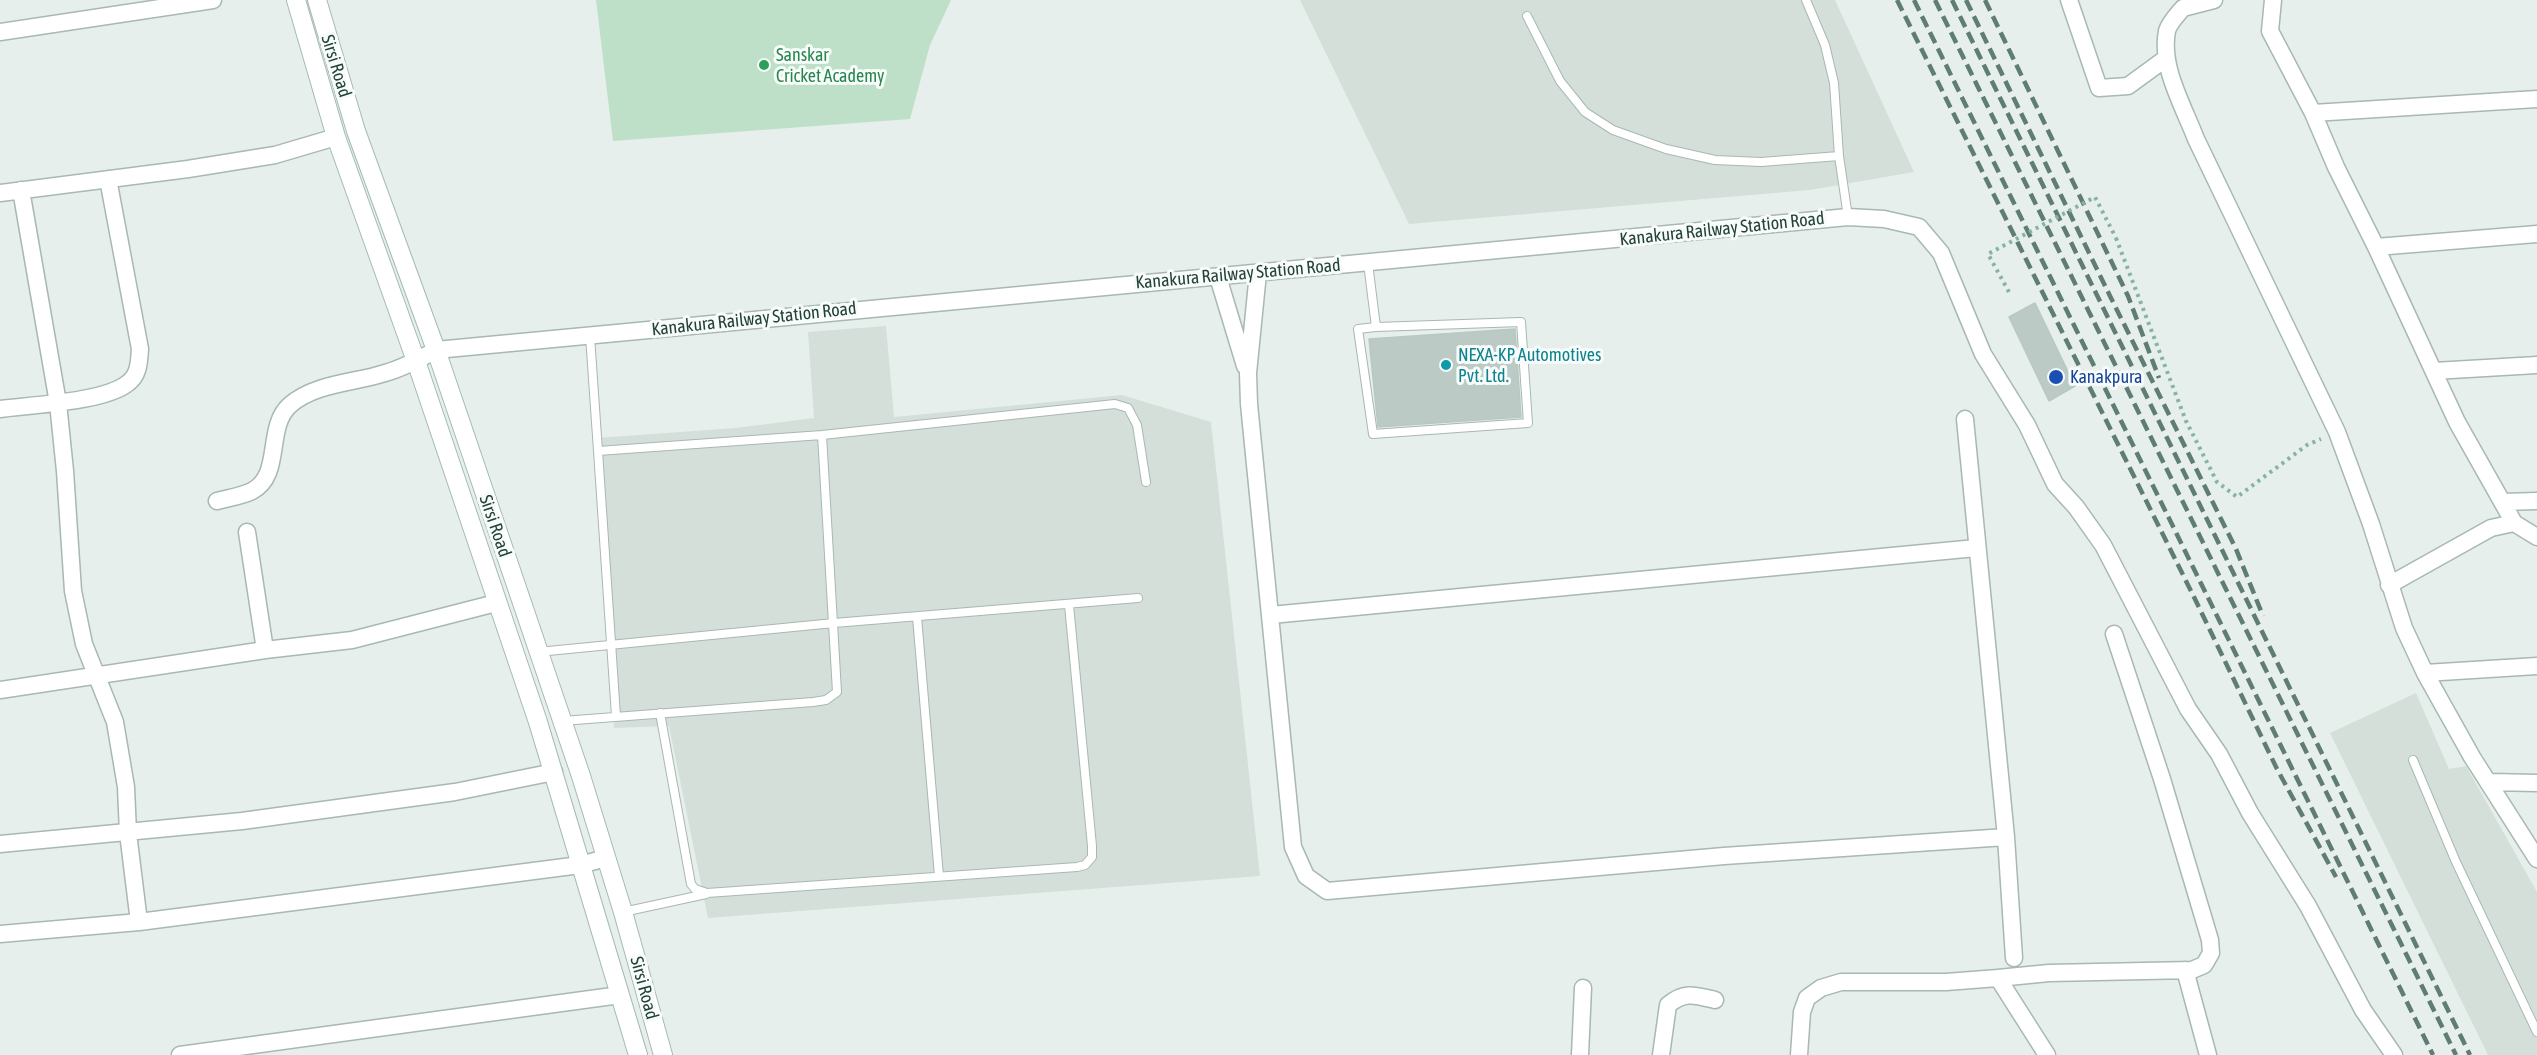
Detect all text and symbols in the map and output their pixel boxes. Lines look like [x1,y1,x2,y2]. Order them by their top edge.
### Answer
street label: Sirsi Road [316,32,356,100]
place label: Sanskar Cricket Academy [776,44,885,86]
marker: Sanskar Cricket Academy [757,58,771,72]
street label: Kanakura Railway Station Road [1619,208,1825,250]
street label: Kanakura Railway Station Road [1135,254,1341,294]
street label: Kanakura Railway Station Road [651,298,857,340]
place label: NEXA-KP Automotives Pvt. Ltd. [1458,344,1601,386]
marker: NEXA-KP Automotives Pvt. Ltd. [1439,358,1453,372]
place label: Kanakpura [2070,366,2142,388]
marker: Kanakpura [2047,368,2065,386]
street label: Sirsi Road [474,492,516,560]
street label: Sirsi Road [625,954,663,1022]

